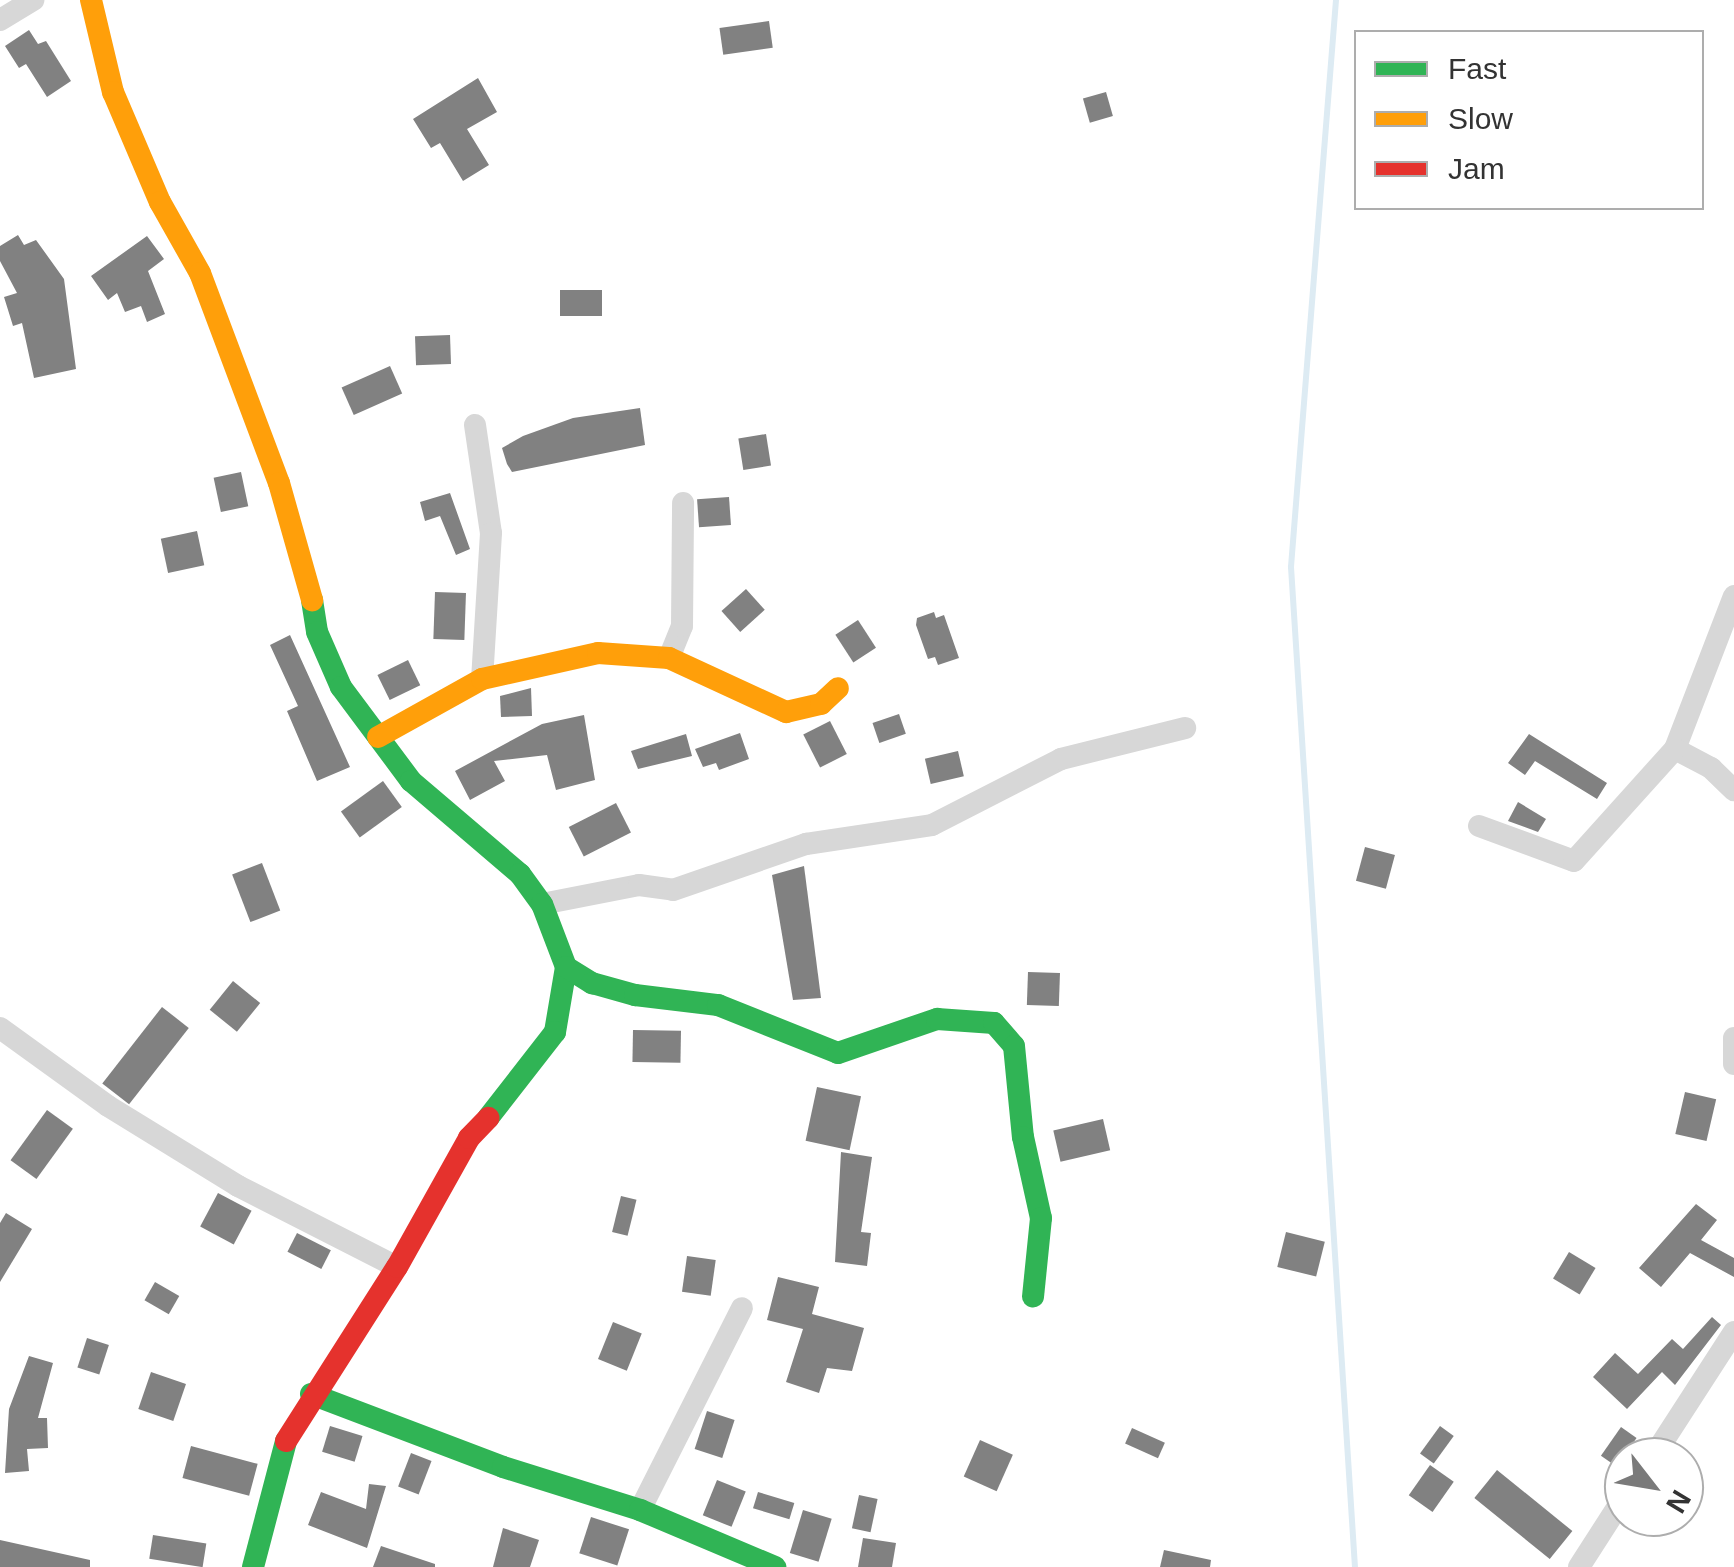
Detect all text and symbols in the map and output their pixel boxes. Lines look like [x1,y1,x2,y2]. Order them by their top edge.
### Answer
legend [1354,30,1704,210]
text: Fast [1448,52,1506,85]
text: Slow [1448,102,1513,135]
text: Jam [1448,152,1505,185]
north arrow [1604,1437,1704,1537]
text: N [1660,1485,1697,1518]

